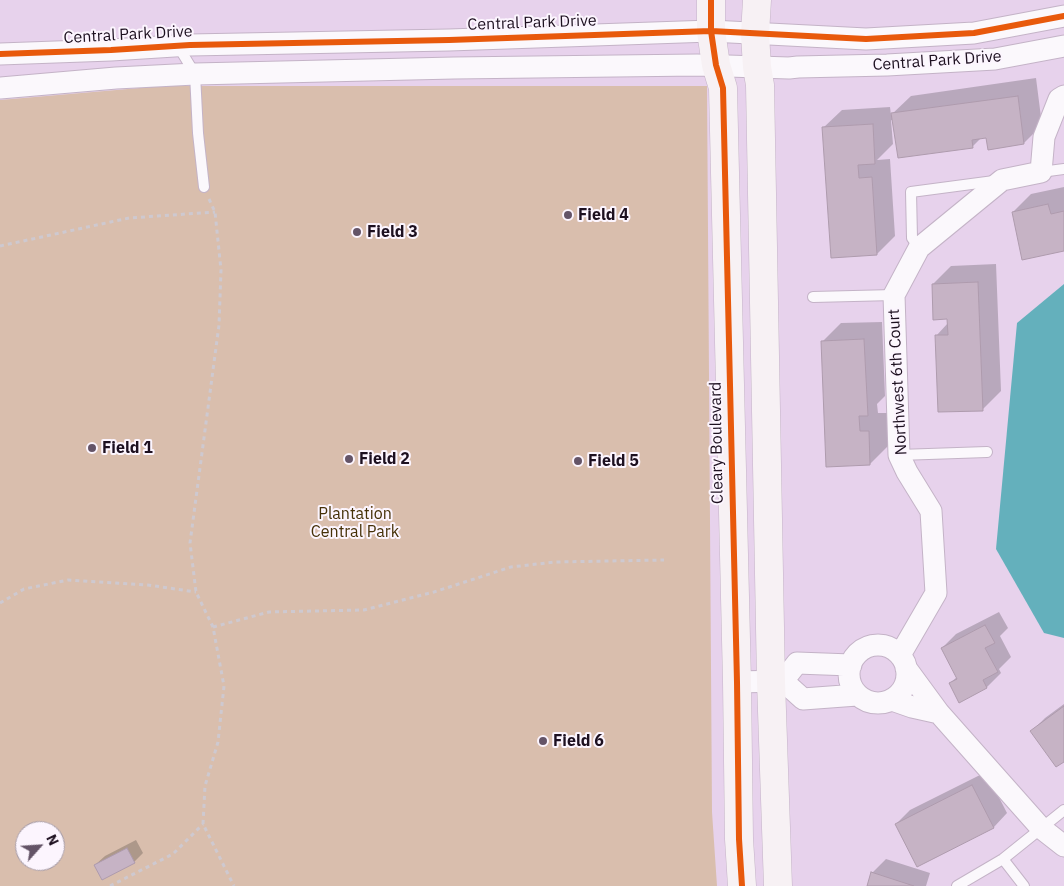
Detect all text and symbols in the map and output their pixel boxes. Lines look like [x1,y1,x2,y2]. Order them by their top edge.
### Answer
street label: Central Park Drive [467,11,597,35]
street label: Central Park Drive [63,22,193,48]
street label: Central Park Drive [872,47,1002,75]
place label: Field 4 [578,205,629,225]
marker: Field 4 [562,209,574,221]
place label: Field 3 [367,222,418,242]
marker: Field 3 [351,226,363,238]
street label: Northwest 6th Court [885,308,911,456]
street label: Cleary Boulevard [706,382,728,504]
place label: Field 1 [102,438,153,458]
marker: Field 1 [86,442,98,454]
place label: Field 2 [359,449,410,469]
place label: Field 5 [588,451,639,471]
marker: Field 2 [343,453,355,465]
marker: Field 5 [572,455,584,467]
park label: Plantation Central Park [311,504,399,542]
place label: Field 6 [553,731,604,751]
marker: Field 6 [537,735,549,747]
north arrow [15,821,65,871]
text: N [42,831,63,848]

